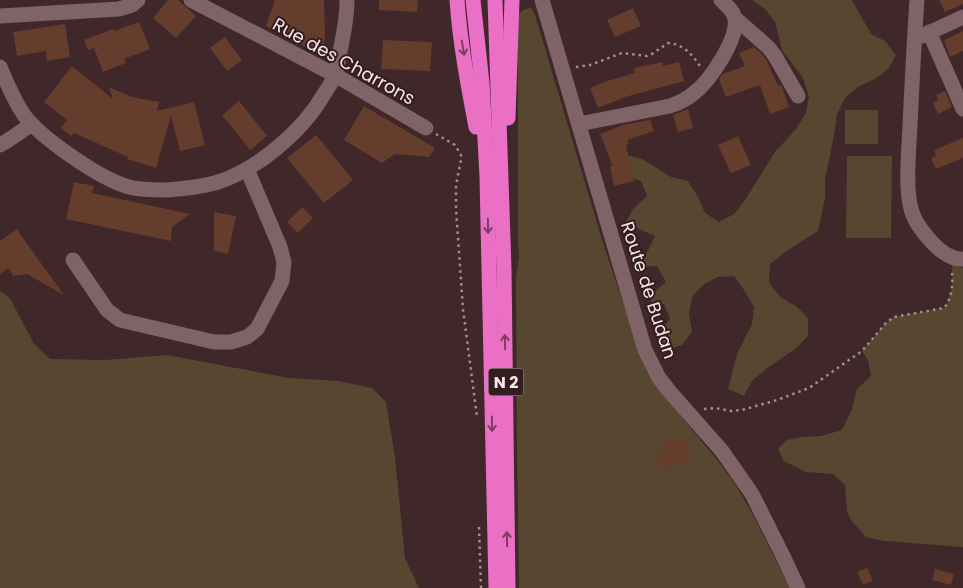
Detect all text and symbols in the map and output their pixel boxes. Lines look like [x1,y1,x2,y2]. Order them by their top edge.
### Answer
street label: Rue des Charrons [268,11,420,111]
one-way arrow [458,40,468,56]
one-way arrow [483,218,493,234]
street label: Route de Budan [615,218,683,362]
one-way arrow [500,334,510,350]
road number: N 2 [488,368,524,396]
one-way arrow [487,415,497,431]
one-way arrow [502,532,512,548]

